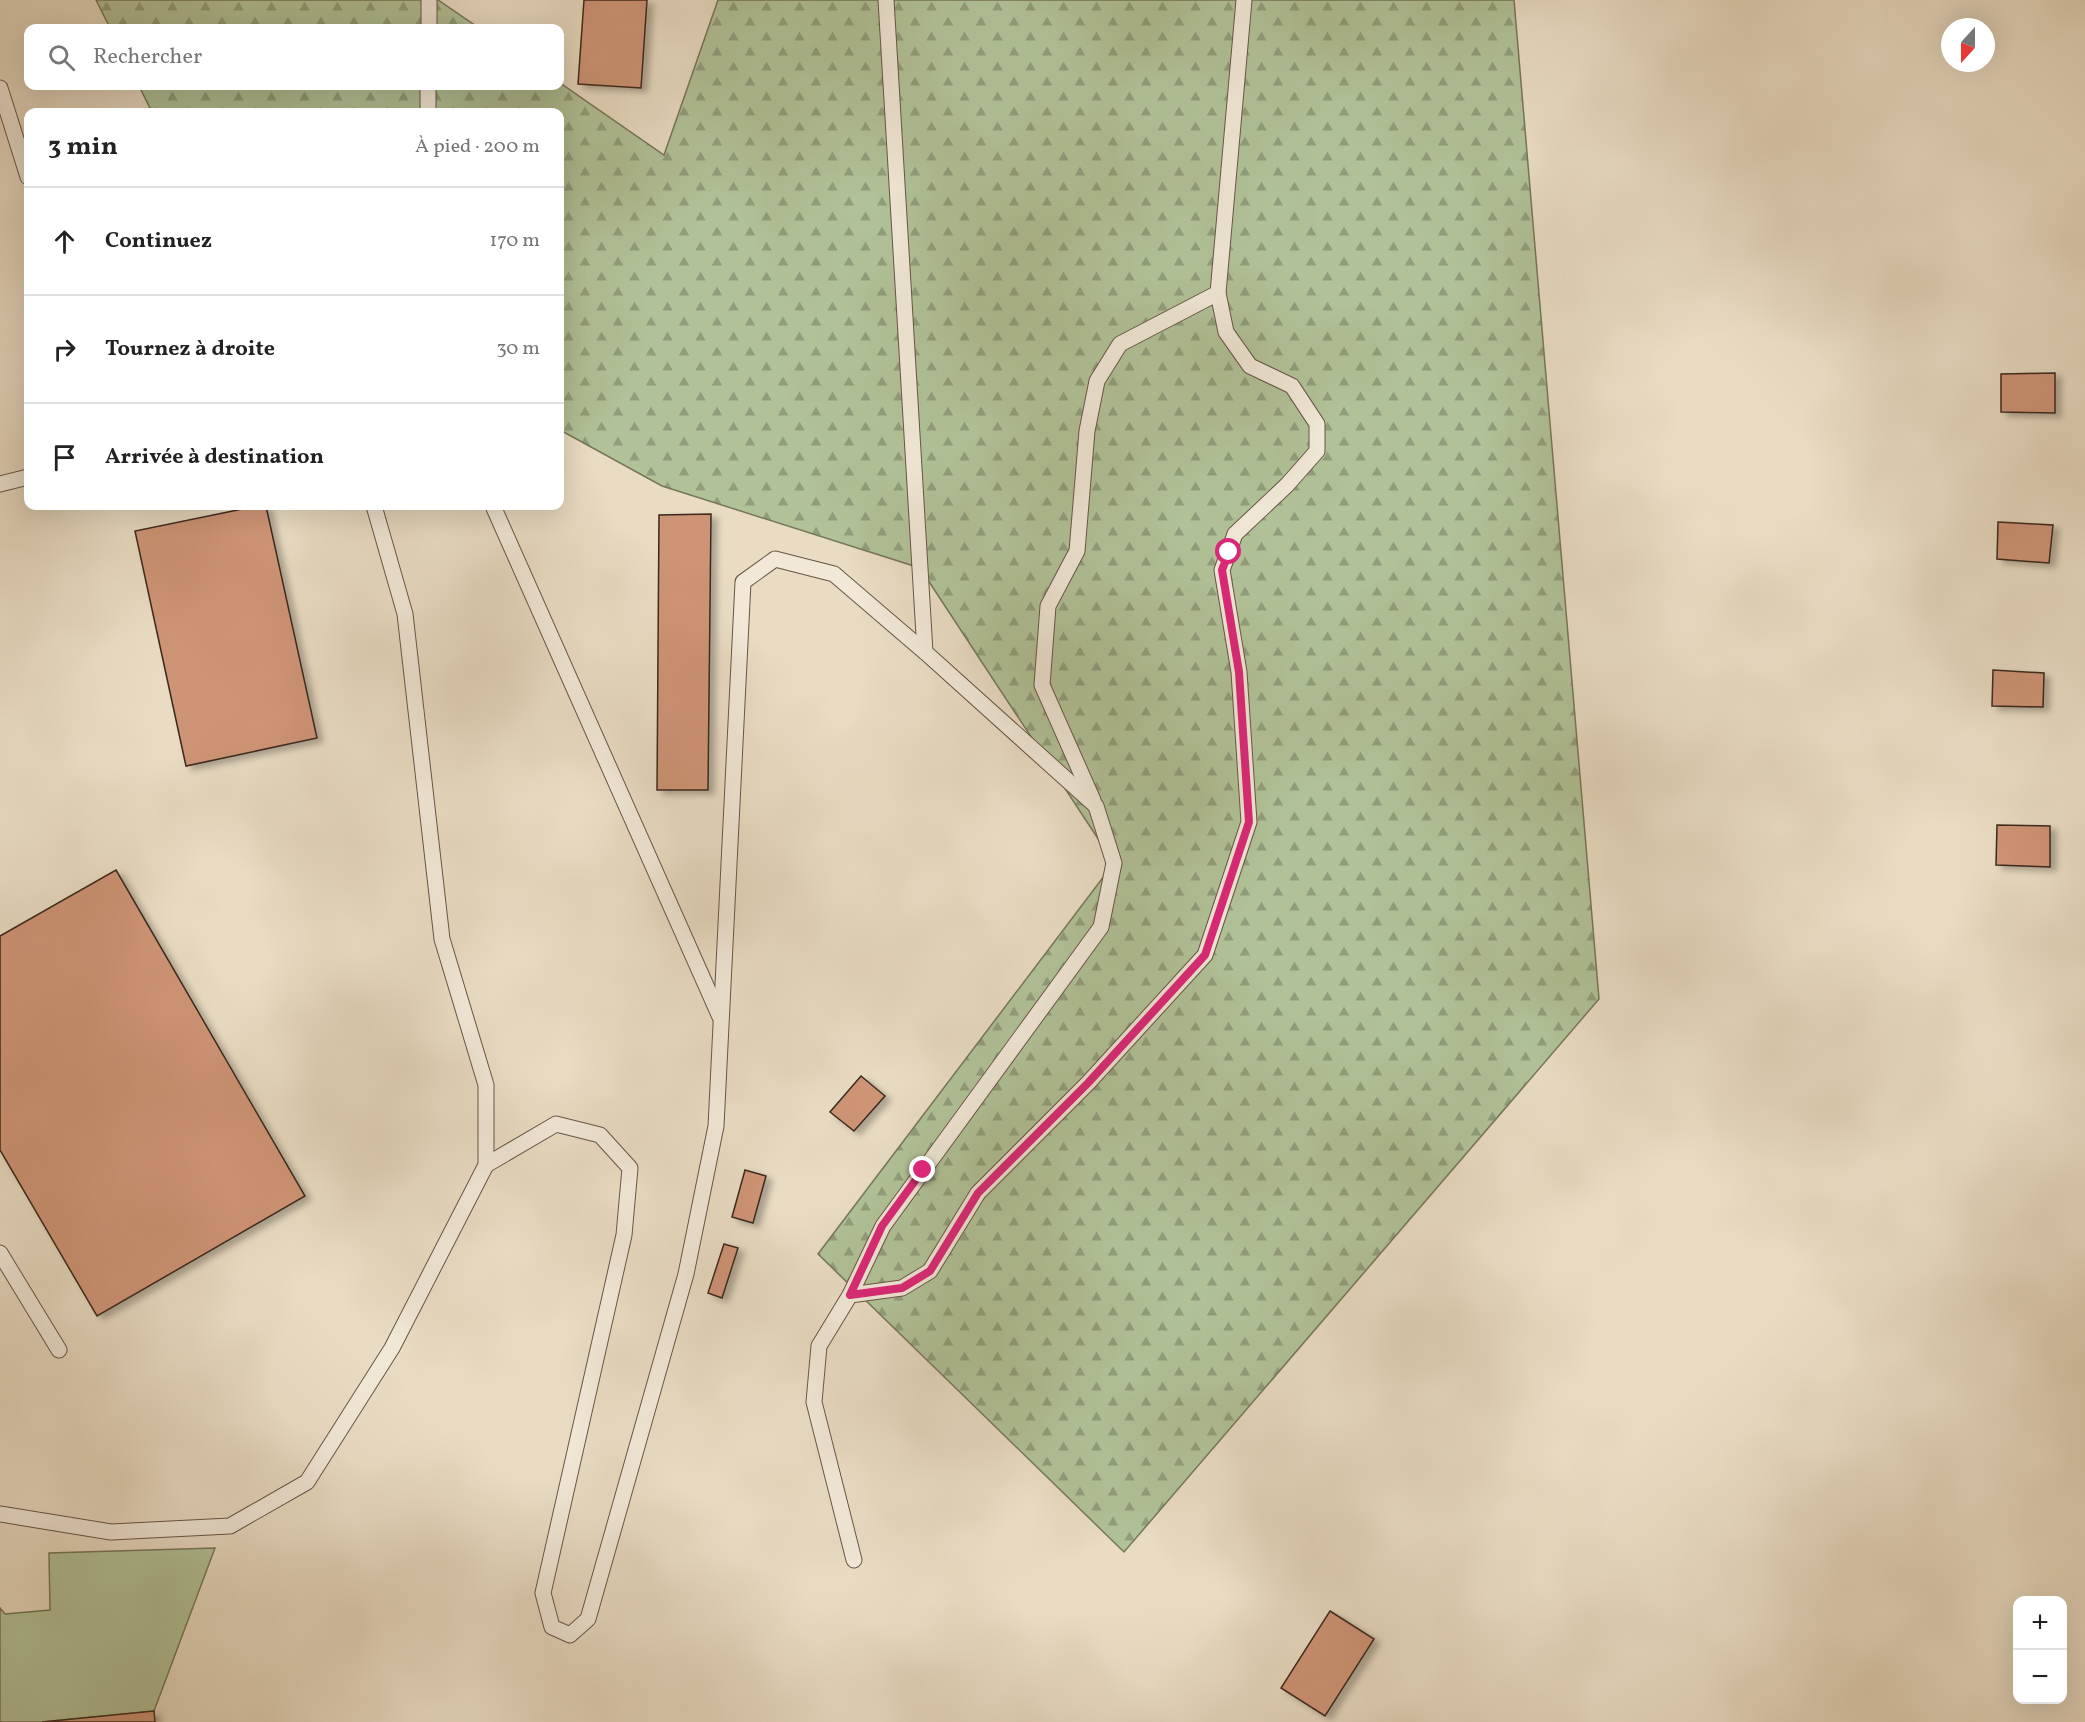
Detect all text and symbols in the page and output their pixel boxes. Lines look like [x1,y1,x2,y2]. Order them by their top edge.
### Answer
north arrow [1941,18,1995,72]
search box [24,24,564,90]
icon: search [45,41,78,74]
text: Rechercher [93,42,202,73]
text: 3 min [48,129,118,165]
text: À pied · 200 m [415,133,540,161]
icon: ahead [48,225,81,258]
text: Continuez [105,226,212,257]
text: 170 m [490,227,540,255]
icon: right [48,333,81,366]
text: Tournez à droite [105,334,275,365]
text: 30 m [496,335,540,363]
icon: arrive [48,441,81,474]
text: Arrivée à destination [105,442,324,473]
route start [1215,538,1241,564]
route end [909,1156,935,1182]
map controls [2013,1596,2067,1704]
button: + [2013,1596,2067,1650]
button: − [2013,1650,2067,1704]

